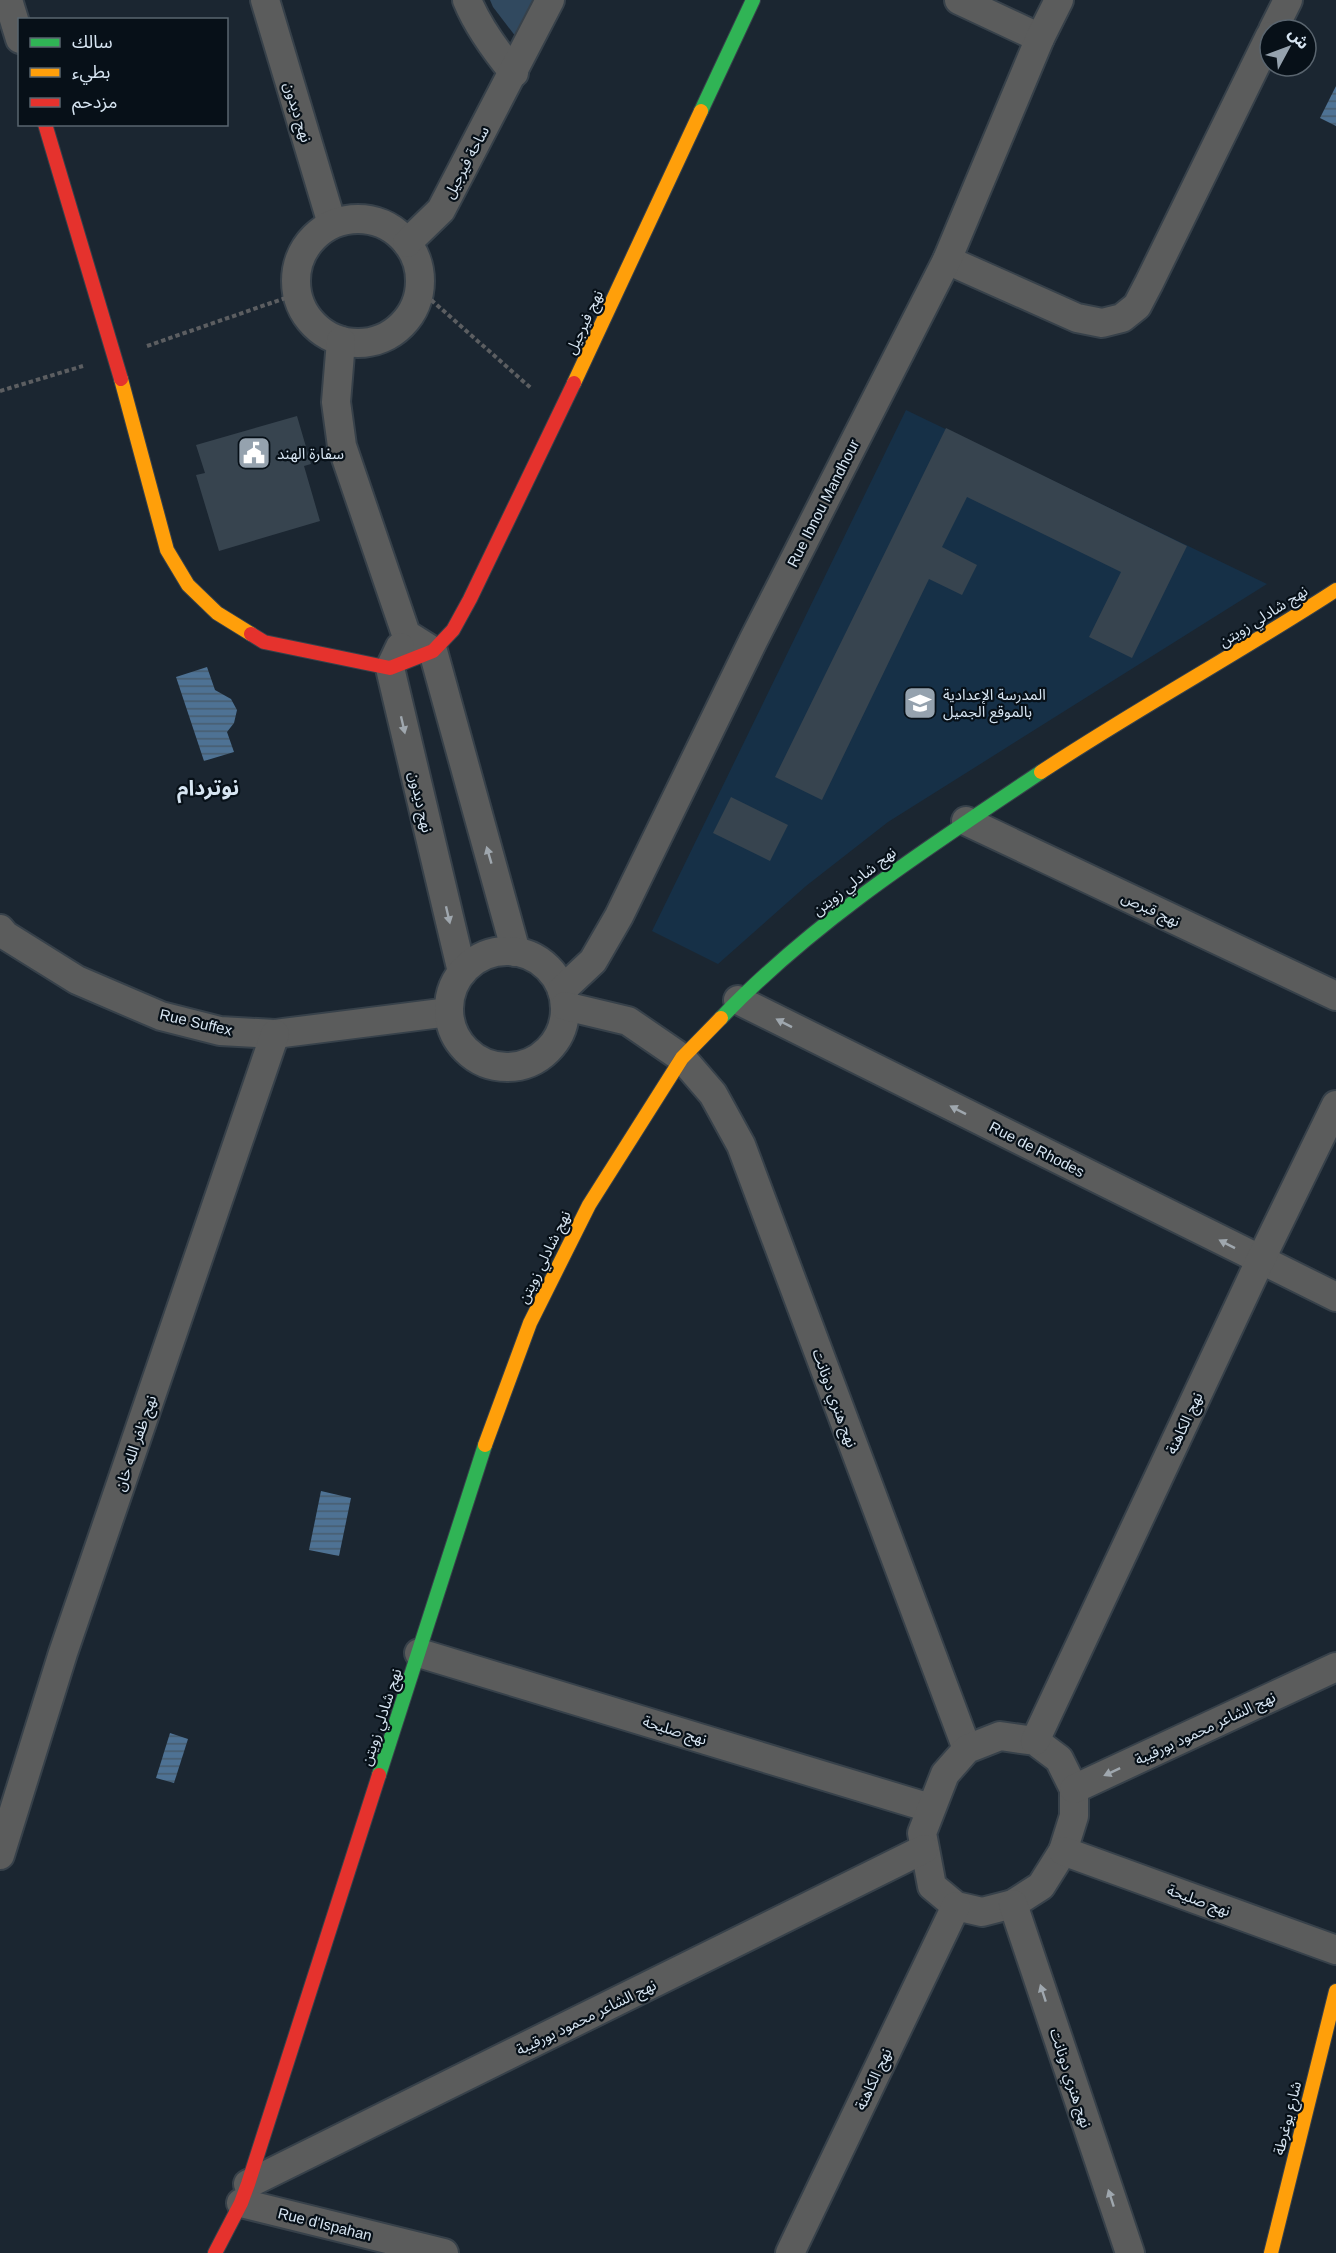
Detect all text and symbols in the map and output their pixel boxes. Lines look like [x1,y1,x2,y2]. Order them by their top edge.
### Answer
legend [18,18,228,126]
north arrow [1258,18,1318,78]
text: ش [1285,25,1313,53]
text: سالك [72,32,113,52]
text: بطيء [72,62,110,85]
street label: نهج ديدون [277,80,315,145]
text: مزدحم [72,92,117,115]
street label: ساحة فيرجيل [440,123,493,202]
street label: نهج فيرجيل [562,287,610,358]
public building icon: سفارة الهند [236,435,272,471]
street label: Rue Ibnou Mandhour [783,436,863,570]
place label: سفارة الهند [277,445,344,463]
street label: نهج شادلي زويتن [1216,582,1313,653]
school or university icon: المدرسة الإعدادية بالموقع الجميل [902,685,938,721]
place label: المدرسة الإعدادية بالموقع الجميل [943,686,1046,724]
one-way arrow [399,716,409,734]
street label: نهج ديدون [402,770,436,835]
district label: نوتردام [177,776,239,804]
street label: نهج شادلي زويتن [809,843,902,922]
one-way arrow [484,846,494,864]
street label: نهج قبرص [1117,888,1183,934]
one-way arrow [444,906,453,925]
street label: Rue Suffex [158,1005,234,1039]
one-way arrow [775,1018,793,1028]
one-way arrow [950,1105,967,1115]
street label: Rue de Rhodes [987,1118,1087,1180]
street label: نهج شادلي زويتن [514,1208,577,1308]
one-way arrow [1218,1239,1235,1249]
street label: نهج هنري دونانت [806,1346,861,1451]
street label: نهج الكاهنة [1162,1389,1209,1458]
street label: نهج ظفر الله خان [111,1393,163,1494]
street label: نهج شادلي زويتن [357,1666,409,1769]
street label: نهج الشاعر محمود بورقيبة [1132,1688,1280,1772]
street label: نهج صليحة [640,1712,709,1752]
one-way arrow [1103,1767,1120,1776]
street label: نهج صليحة [1164,1881,1233,1923]
street label: نهج الشاعر محمود بورقيبة [513,1976,660,2062]
one-way arrow [1037,1984,1047,2002]
street label: نهج هنري دونانت [1043,2026,1095,2131]
street label: نهج الكاهنة [851,2045,898,2114]
street label: شارع يوغرطة [1270,2079,1308,2158]
one-way arrow [1106,2188,1115,2206]
street label: Rue d'Ispahan [276,2204,374,2244]

